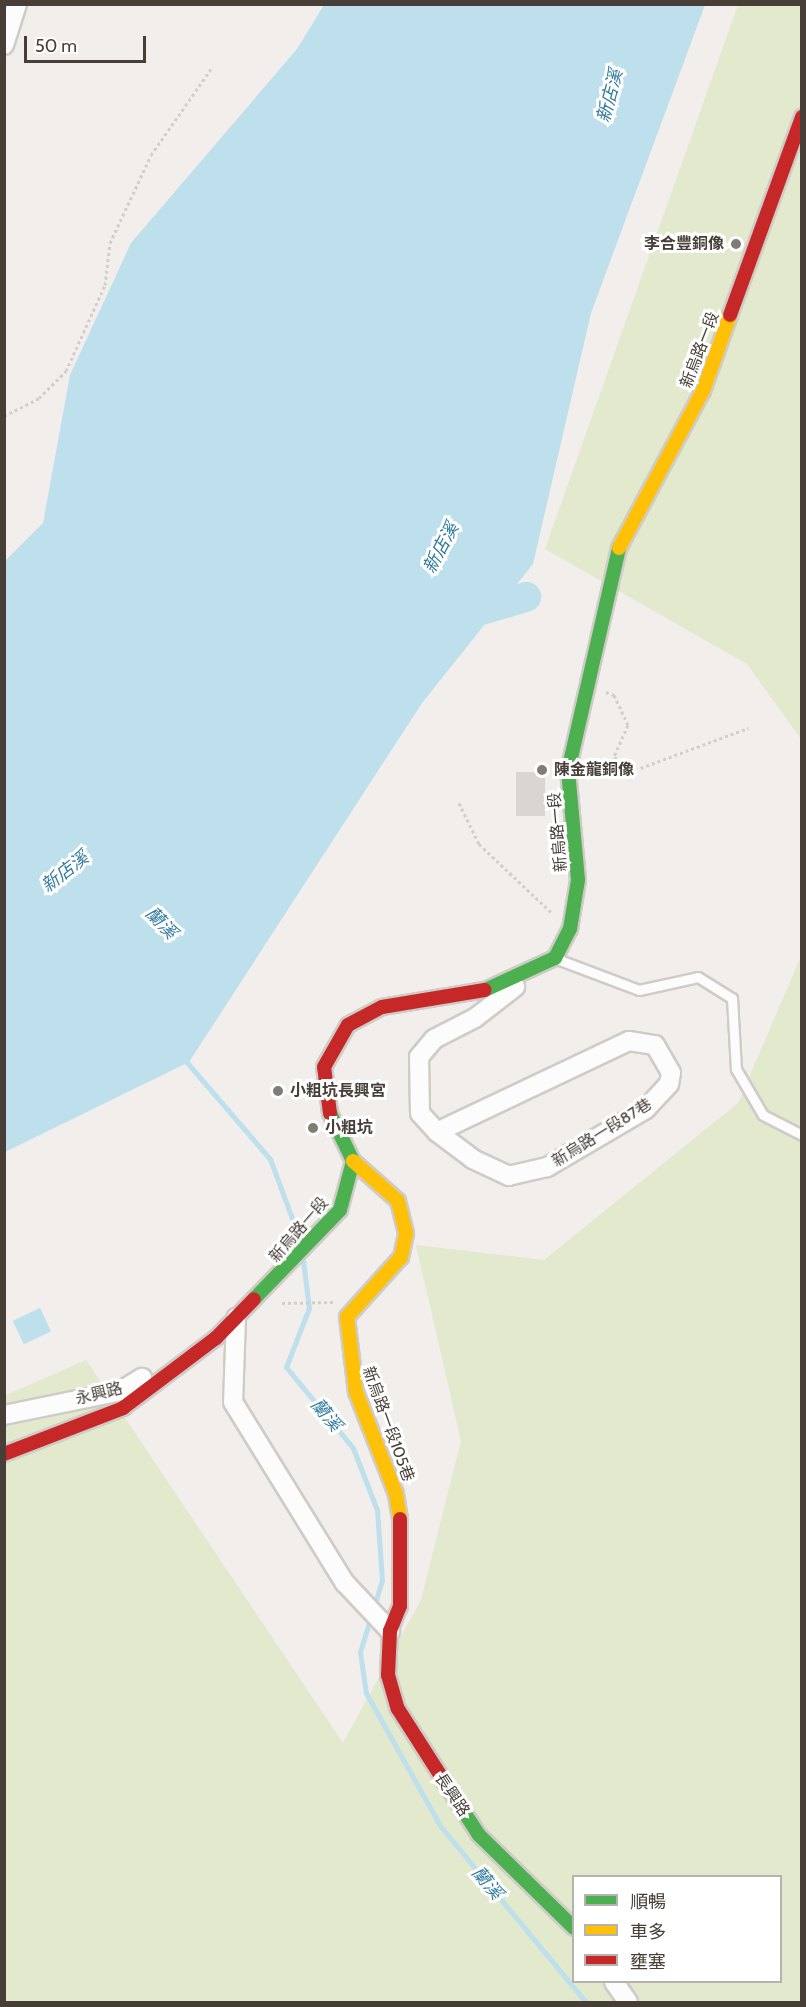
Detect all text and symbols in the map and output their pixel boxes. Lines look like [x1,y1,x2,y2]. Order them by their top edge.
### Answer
scale bar [27,24,148,62]
text: 50 m [35,35,77,57]
water label: 新店溪 [593,67,627,125]
place label: 李合豐銅像 [644,234,724,254]
marker: 李合豐銅像 [729,237,743,251]
street label: 新烏路一段 [677,309,723,391]
water label: 新店溪 [419,519,463,577]
place label: 陳金龍銅像 [554,760,634,780]
marker: 陳金龍銅像 [535,763,549,777]
street label: 新烏路一段 [545,791,571,873]
water label: 新店溪 [37,847,93,897]
water label: 蘭溪 [141,903,181,943]
place label: 小粗坑長興宮 [290,1081,386,1101]
marker: 小粗坑長興宮 [271,1084,285,1098]
street label: 新烏路一段87巷 [549,1095,655,1171]
place label: 小粗坑 [325,1118,373,1138]
marker: 小粗坑 [306,1121,320,1135]
street label: 新烏路一段 [266,1194,332,1266]
street label: 新烏路一段105巷 [358,1364,418,1484]
street label: 永興路 [73,1379,125,1409]
water label: 蘭溪 [306,1394,346,1436]
street label: 長興路 [431,1770,473,1820]
water label: 蘭溪 [467,1862,507,1904]
legend [572,1875,782,1983]
text: 順暢 [630,1891,666,1913]
text: 車多 [630,1921,666,1943]
text: 壅塞 [630,1951,666,1973]

